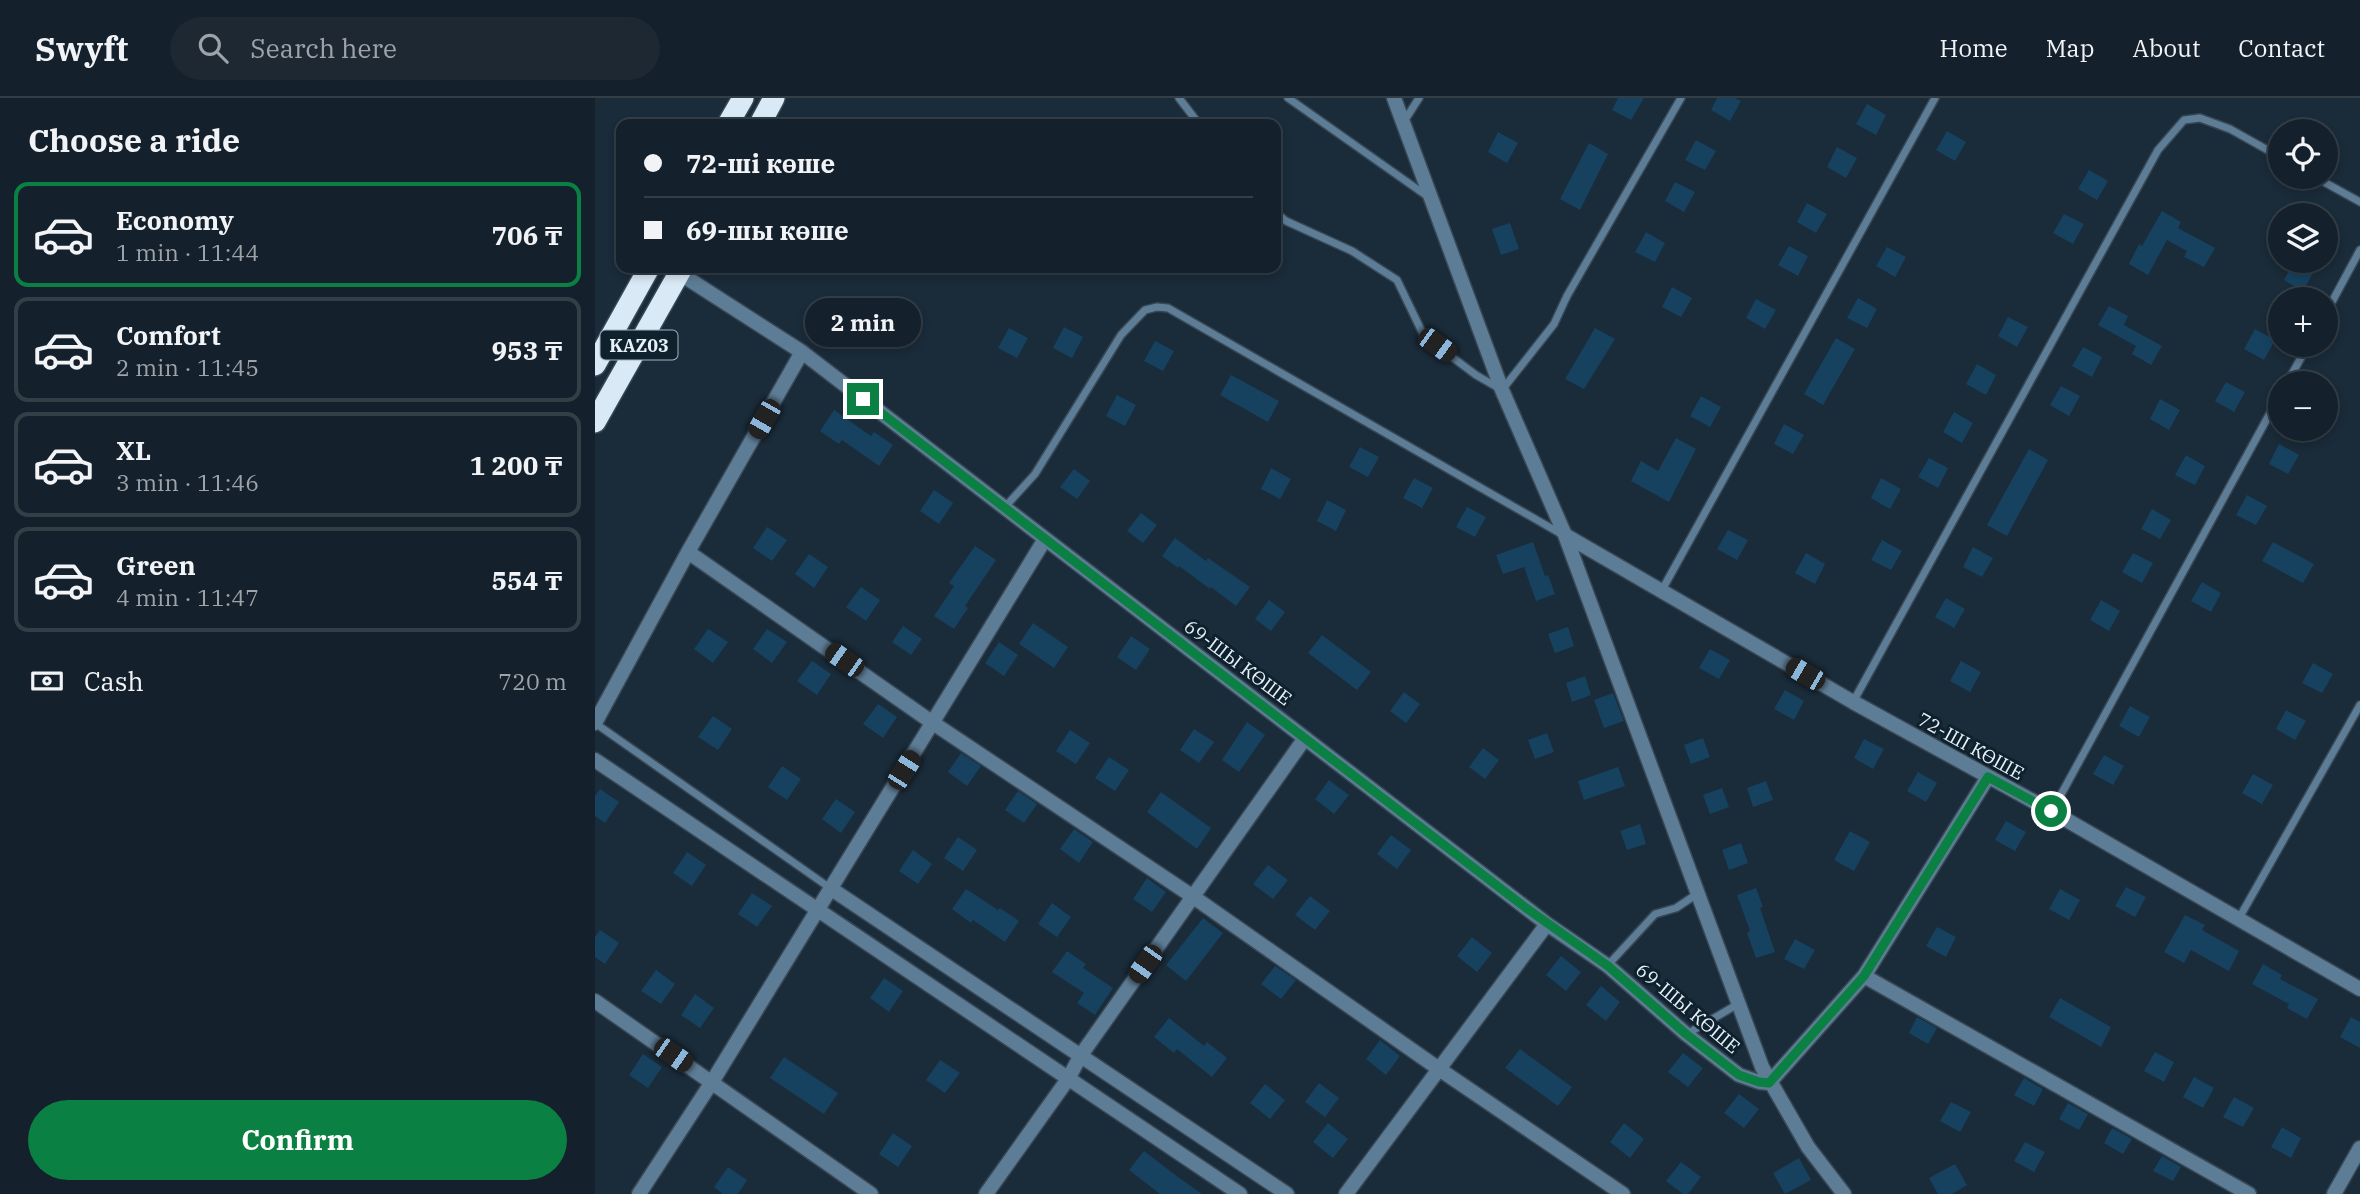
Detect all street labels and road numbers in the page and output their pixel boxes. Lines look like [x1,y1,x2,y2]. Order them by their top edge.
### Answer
road number: KАZ03 [600,330,677,360]
street label: 69-ШЫ КӨШЕ [1179,614,1297,710]
street label: 72-ШІ КӨШЕ [1914,707,2028,785]
street label: 69-ШЫ КӨШЕ [1631,957,1745,1059]

